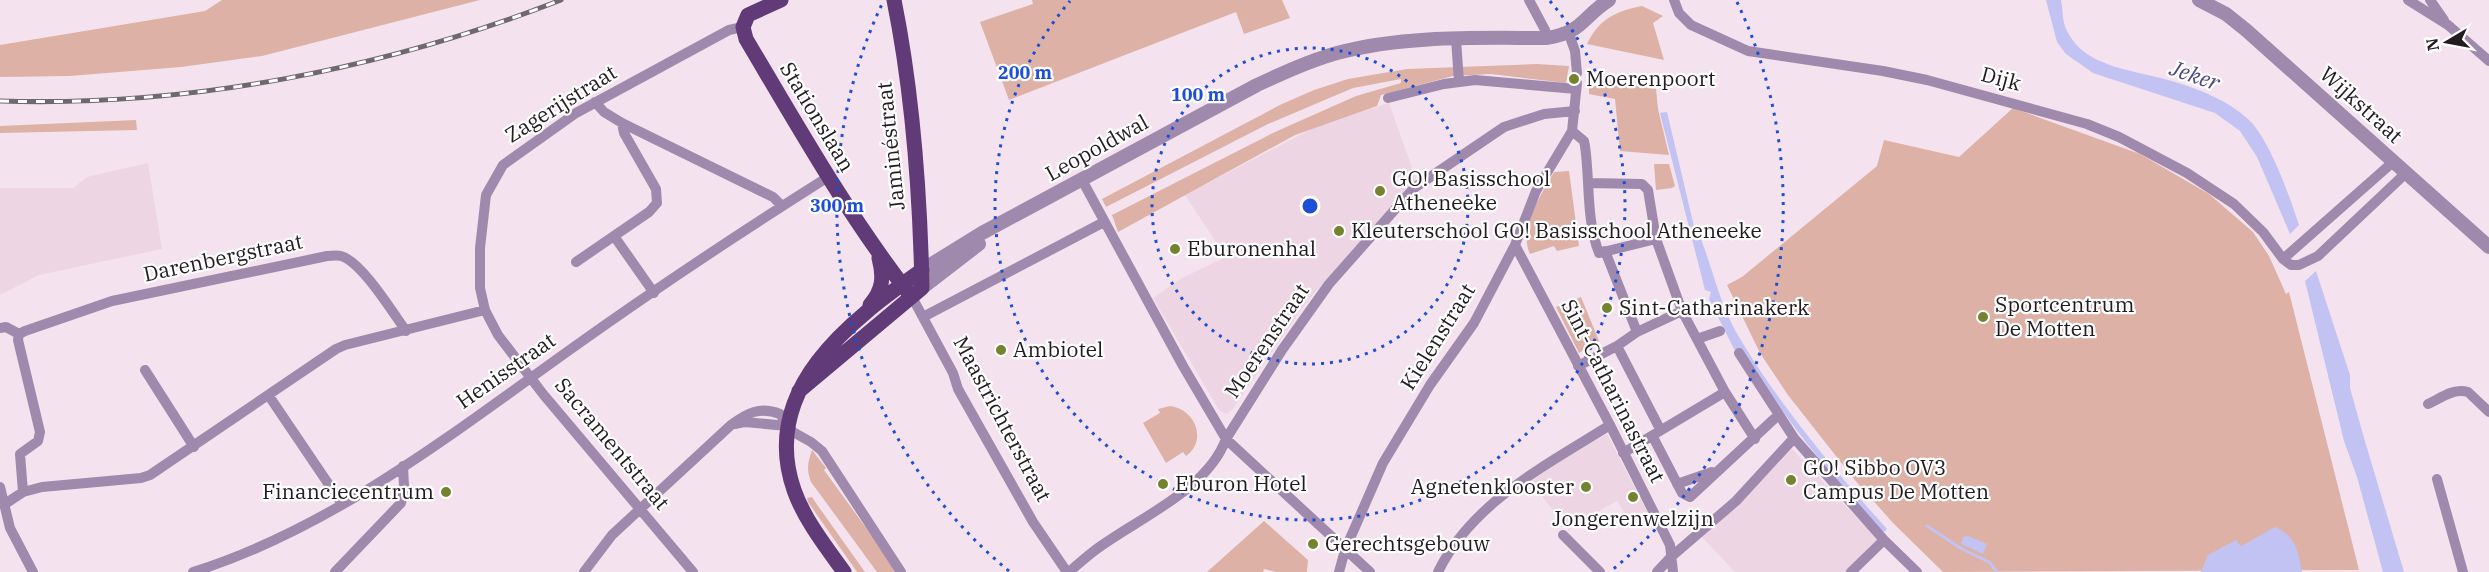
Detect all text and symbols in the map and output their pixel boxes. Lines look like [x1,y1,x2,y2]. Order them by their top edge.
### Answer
north arrow [2417,12,2477,72]
text: N [2421,37,2443,53]
water label: Jeker [2166,52,2225,97]
street label: Stationslaan [774,56,862,177]
street label: Zagerijstraat [499,58,622,149]
street label: Dijk [1978,59,2025,97]
street label: Wijkstraat [2314,60,2409,149]
text: 200 m [998,61,1053,84]
place label: Moerenpoort [1586,64,1716,92]
marker: Moerenpoort [1567,72,1581,86]
street label: Jaminéstraat [869,80,911,212]
text: 100 m [1171,83,1226,106]
street label: Leopoldwal [1040,107,1153,187]
place label: GO! Basisschool Atheneeke [1392,164,1550,216]
marker: GO! Basisschool Atheneeke [1373,184,1387,198]
text: 300 m [810,194,865,217]
centre of rings [1300,196,1320,216]
place label: Kleuterschool GO! Basisschool Atheneeke [1351,216,1762,244]
marker: Kleuterschool GO! Basisschool Atheneeke [1332,224,1346,238]
street label: Darenbergstraat [141,226,305,288]
place label: Eburonenhal [1187,234,1316,262]
marker: Eburonenhal [1168,242,1182,256]
street label: Moerenstraat [1218,278,1315,403]
street label: Kielenstraat [1393,278,1481,395]
place label: Sportcentrum De Motten [1995,290,2135,342]
place label: Sint-Catharinakerk [1619,293,1810,321]
street label: Sint-Catharinastraat [1555,294,1672,487]
marker: Sint-Catharinakerk [1600,301,1614,315]
marker: Sportcentrum De Motten [1976,310,1990,324]
street label: Henisstraat [450,326,561,415]
street label: Maastrichterstraat [947,331,1058,506]
place label: Ambiotel [1013,335,1103,363]
marker: Ambiotel [994,343,1008,357]
street label: Sacramentstraat [549,371,676,515]
place label: GO! Sibbo OV3 Campus De Motten [1803,453,1989,505]
place label: Eburon Hotel [1175,469,1307,497]
place label: Agnetenklooster [1411,472,1575,500]
marker: GO! Sibbo OV3 Campus De Motten [1784,473,1798,487]
place label: Financiecentrum [262,477,434,505]
marker: Eburon Hotel [1156,477,1170,491]
marker: Agnetenklooster [1579,480,1593,494]
marker: Financiecentrum [439,485,453,499]
marker: Jongerenwelzijn [1626,490,1640,504]
place label: Jongerenwelzijn [1552,504,1714,532]
place label: Gerechtsgebouw [1325,529,1491,557]
marker: Gerechtsgebouw [1306,537,1320,551]

